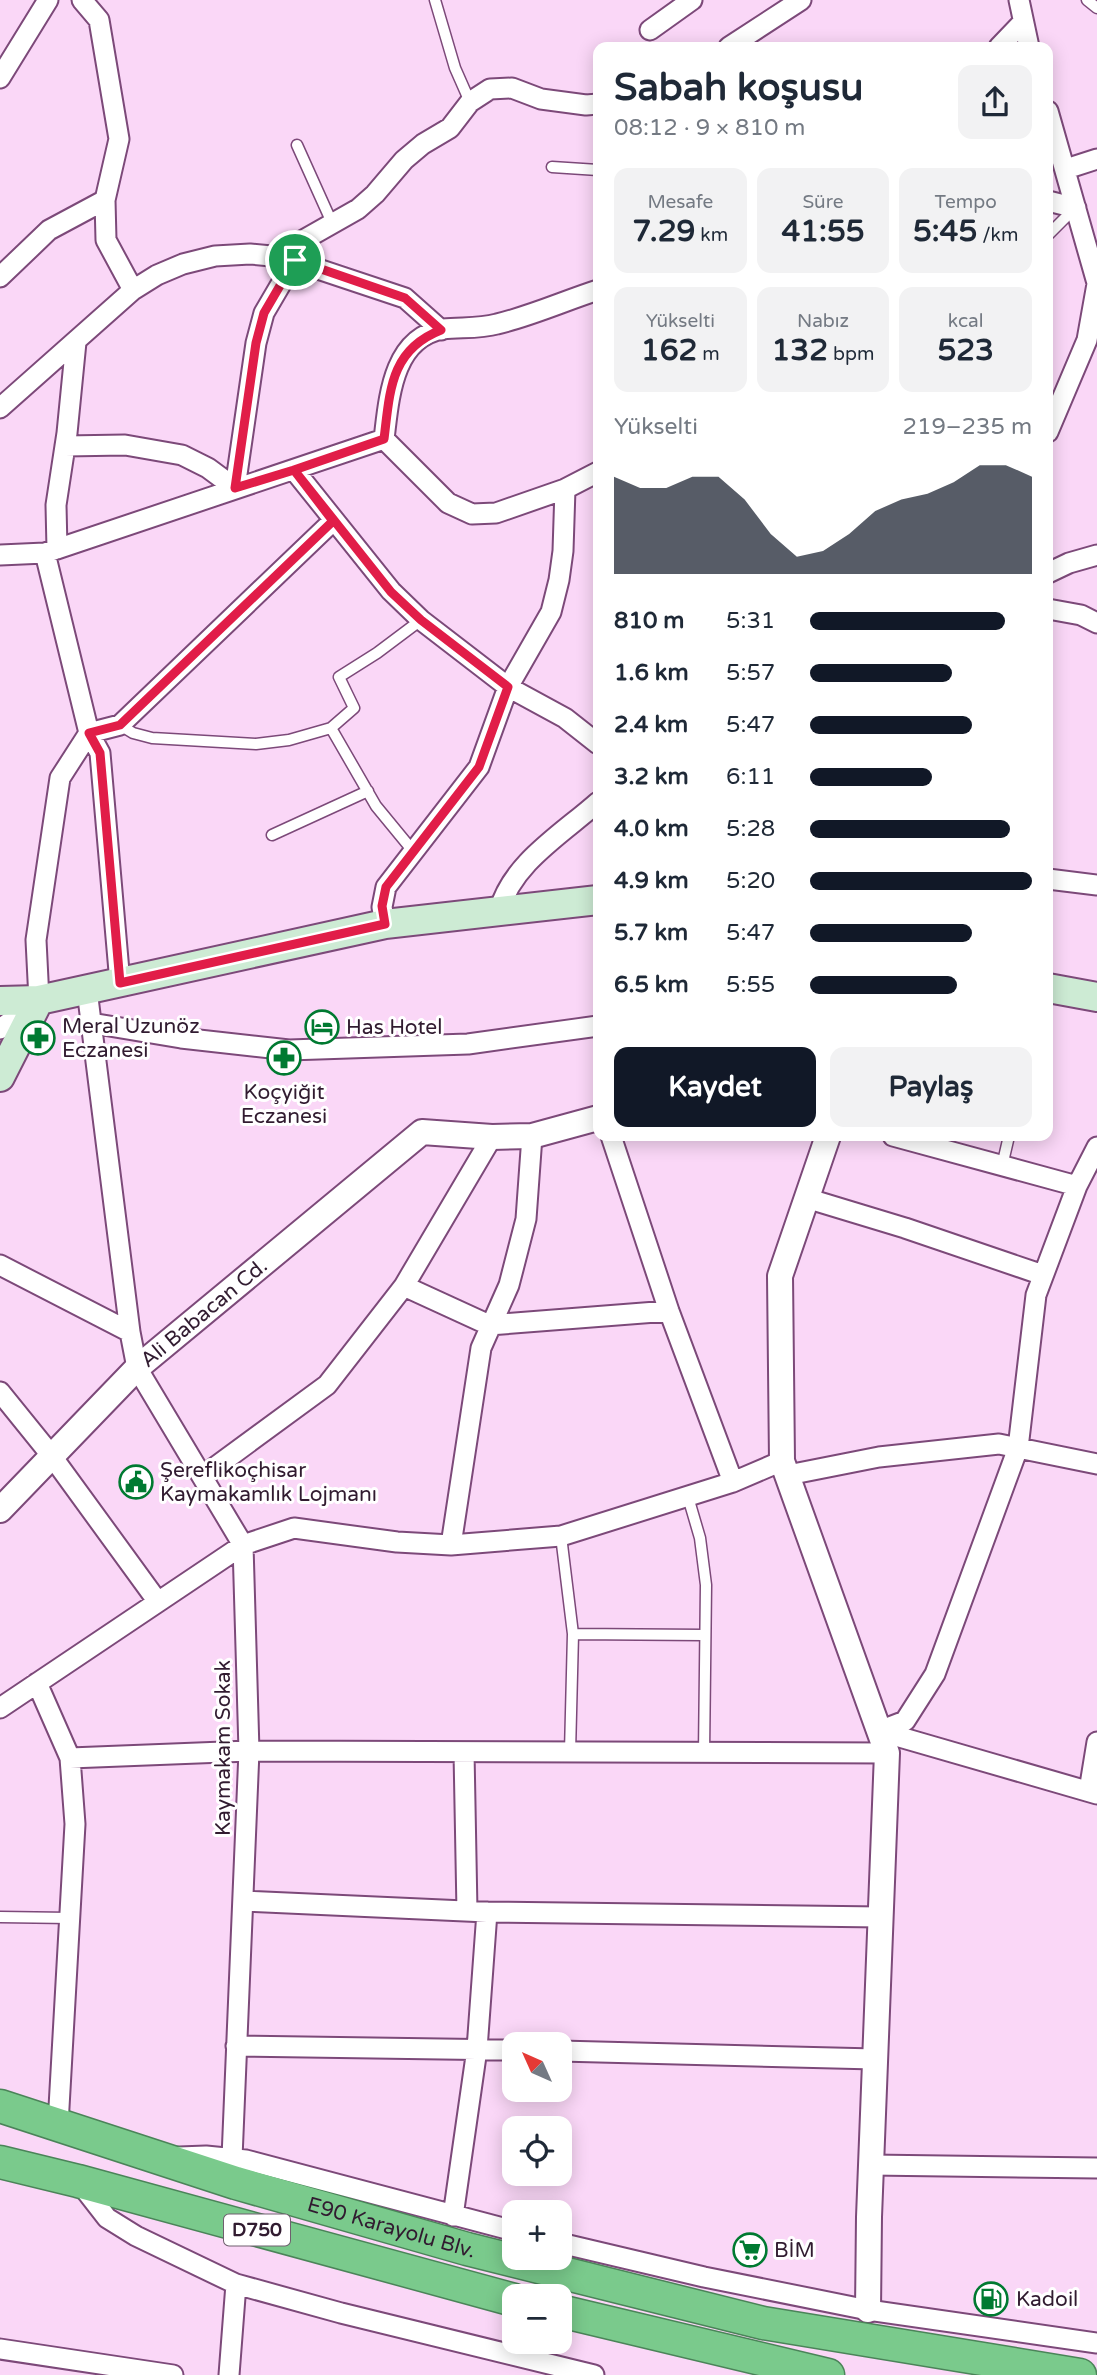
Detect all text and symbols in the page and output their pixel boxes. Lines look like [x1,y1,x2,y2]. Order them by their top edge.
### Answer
text: Sabah koşusu [614,65,863,111]
button: share [958,65,1032,139]
text: 08:12 · 9 × 810 m [614,114,805,142]
text: Mesafe [647,191,713,213]
text: Süre [803,191,843,213]
text: Tempo [935,191,997,213]
text: 7.29 [633,213,695,250]
text: 41:55 [781,213,865,250]
text: 5:45 [913,213,977,250]
text: km [695,224,728,246]
text: /km [977,224,1018,246]
pin [265,230,325,290]
icon: arrive [276,241,314,279]
text: Yükselti [646,310,715,332]
text: Nabız [797,310,849,332]
text: kcal [948,310,984,332]
text: 162 [641,332,697,369]
text: 132 [772,332,828,369]
text: 523 [937,332,994,369]
text: m [697,343,720,365]
text: bpm [828,343,874,365]
text: Yükselti [614,413,698,441]
text: 219–235 m [903,413,1032,441]
text: 810 m [614,607,684,635]
text: 5:31 [726,607,775,635]
text: 1.6 km [614,659,689,687]
text: 5:57 [726,659,775,687]
text: 2.4 km [614,711,688,739]
text: 5:47 [726,711,775,739]
text: 3.2 km [614,763,689,791]
text: 6:11 [726,763,775,791]
text: 4.0 km [614,815,689,843]
text: 5:28 [726,815,775,843]
text: 4.9 km [614,867,689,895]
text: 5:20 [726,867,775,895]
text: 5.7 km [614,919,688,947]
text: 5:47 [726,919,775,947]
text: 6.5 km [614,971,689,999]
text: 5:55 [726,971,775,999]
hotel icon: Has Hotel [303,1008,341,1046]
place label: Meral Uzunöz Eczanesi [62,1014,200,1063]
place label: Has Hotel [346,1015,442,1040]
pharmacy icon: Meral Uzunöz Eczanesi [19,1019,57,1057]
pharmacy icon: Koçyiğit Eczanesi [265,1039,303,1077]
button: Kaydet [614,1047,816,1127]
button: Paylaş [830,1047,1032,1127]
place label: Koçyiğit Eczanesi [241,1080,327,1129]
street label: Ali Babacan Cd. [135,1253,272,1372]
place label: Şereflikoçhisar Kaymakamlık Lojmanı [160,1458,377,1507]
public building icon: Şereflikoçhisar Kaymakamlık Lojmanı [117,1463,155,1501]
street label: Kaymakam Sokak [211,1660,236,1836]
north arrow [502,2032,572,2102]
map controls [502,2032,572,2354]
button: locate [502,2116,572,2186]
street label: E90 Karayolu Blv. [305,2192,478,2263]
button: + [502,2200,572,2270]
road number: D750 [224,2214,290,2246]
supermarket icon: BİM [731,2231,769,2269]
place label: BİM [774,2238,815,2263]
fuel station icon: Kadoil [972,2280,1010,2318]
button: − [502,2284,572,2354]
place label: Kadoil [1016,2287,1078,2312]

